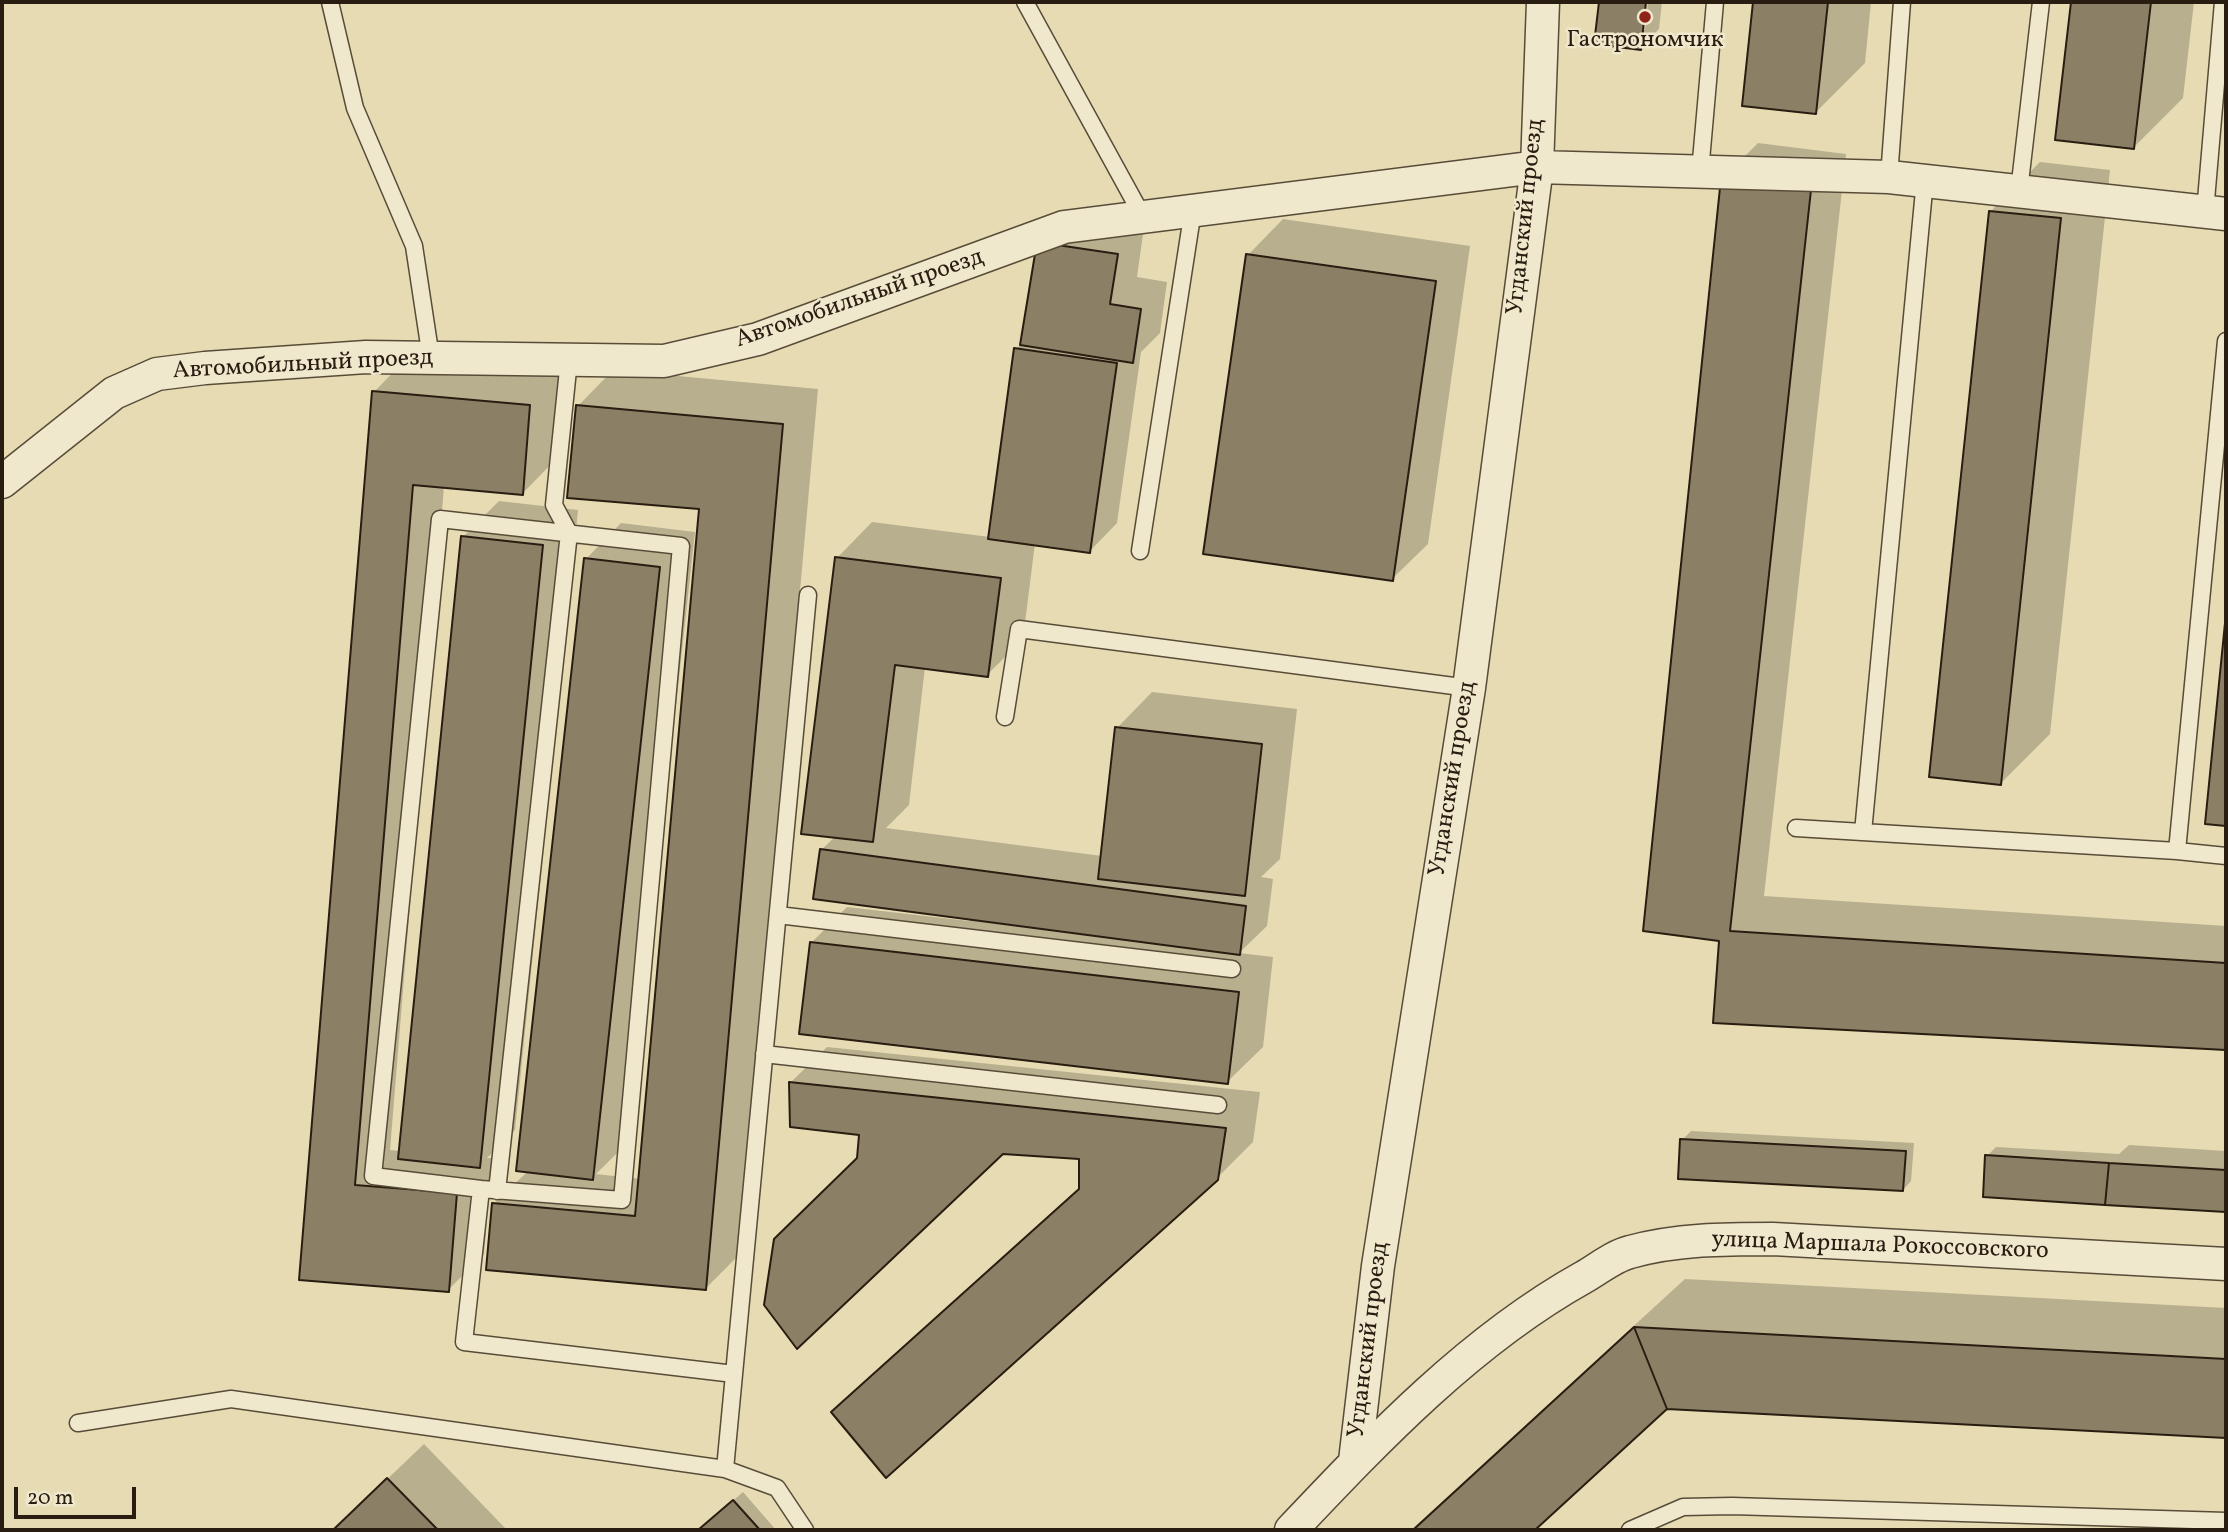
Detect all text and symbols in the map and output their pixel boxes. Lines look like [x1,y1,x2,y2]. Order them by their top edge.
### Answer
marker: Гастрономчик [1637,9,1653,25]
place label: Гастрономчик [1567,28,1723,56]
street label: Угданский проезд [1502,117,1552,317]
street label: Автомобильный проезд [732,244,988,356]
street label: Автомобильный проезд [172,345,434,387]
street label: Угданский проезд [1424,679,1484,879]
street label: улица Маршала Рокоссовского [1711,1227,2049,1267]
street label: Угданский проезд [1344,1240,1396,1440]
scale bar [18,1472,140,1516]
text: 20 m [27,1484,73,1513]

